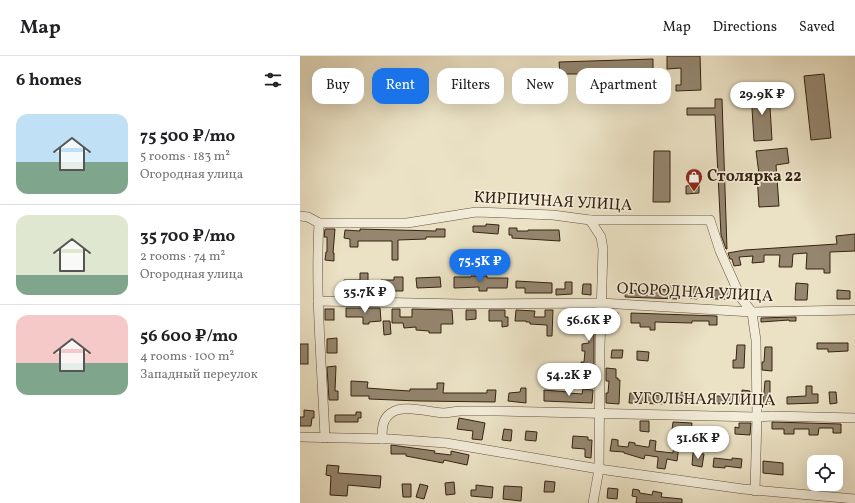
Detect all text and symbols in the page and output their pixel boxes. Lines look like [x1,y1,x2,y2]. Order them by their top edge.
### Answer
text: Map [20,15,61,41]
text: Map [663,18,691,37]
text: Directions [713,18,777,37]
text: Saved [799,18,835,37]
chip: Buy [312,68,364,104]
chip: Rent [372,68,429,104]
chip: Filters [437,68,504,104]
chip: New [512,68,568,104]
chip: Apartment [576,68,671,104]
text: 6 homes [16,69,82,92]
icon: filters [262,69,284,91]
pin: 29.9K ₽ [725,82,799,116]
text: 29.9K ₽ [739,86,785,104]
text: 75 500 ₽/mo [140,125,235,148]
icon: home [48,130,96,178]
text: 5 rooms · 183 m² [140,148,230,166]
text: Огородная улица [140,166,243,184]
place label: Столярка 22 [707,166,801,188]
shop icon: Столярка 22 [684,167,704,192]
street label: КИРПИЧНАЯ УЛИЦА [473,187,633,217]
text: 35 700 ₽/mo [140,225,235,248]
icon: home [48,231,96,279]
text: 2 rooms · 74 m² [140,248,225,266]
pin: 75.5K ₽ [443,249,517,283]
text: 75.5K ₽ [458,253,502,271]
text: Огородная улица [140,266,243,284]
street label: ОГОРОДНАЯ УЛИЦА [616,278,774,308]
pin: 35.7K ₽ [328,280,402,314]
text: 35.7K ₽ [343,284,387,302]
pin: 56.6K ₽ [552,308,626,342]
text: 56.6K ₽ [566,312,612,330]
text: 56 600 ₽/mo [140,325,238,348]
icon: home [48,331,96,379]
text: 4 rooms · 100 m² [140,348,234,366]
pin: 54.2K ₽ [532,363,606,397]
text: Западный переулок [140,366,258,384]
text: 54.2K ₽ [546,367,592,385]
street label: УГОЛЬНАЯ УЛИЦА [632,388,776,412]
pin: 31.6K ₽ [661,426,735,460]
text: 31.6K ₽ [676,430,720,448]
map controls [807,455,843,491]
button: locate [807,455,843,491]

